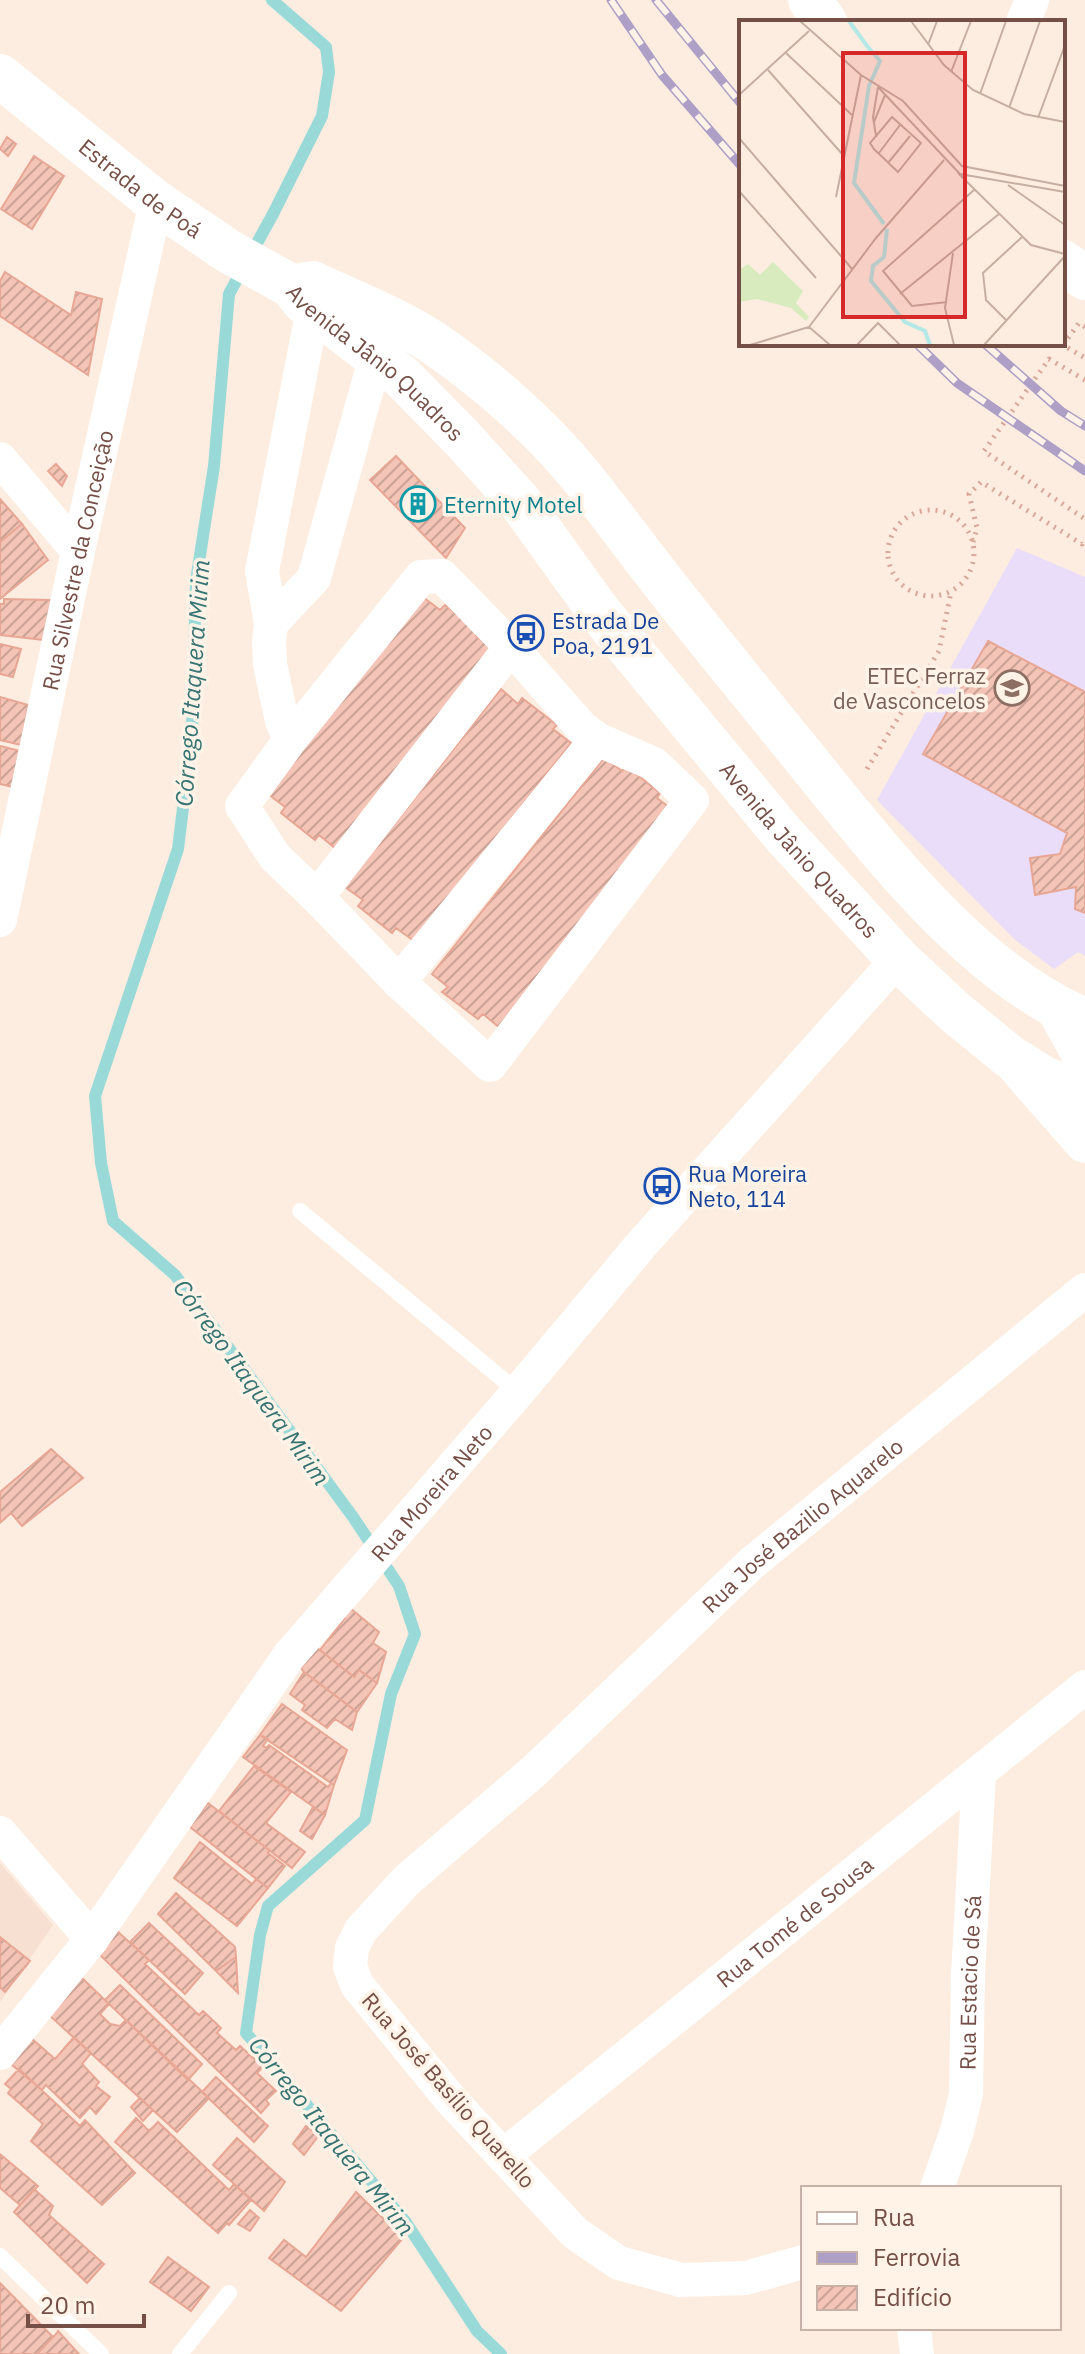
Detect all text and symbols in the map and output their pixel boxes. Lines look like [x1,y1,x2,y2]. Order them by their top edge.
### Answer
inset map [739,20,1065,346]
street label: Estrada de Poá [73,131,208,244]
street label: Avenida Jânio Quadros [280,278,471,447]
street label: Rua Silvestre da Conceição [34,427,119,693]
building icon: Eternity Motel [399,485,437,523]
place label: Eternity Motel [444,490,582,519]
water label: Córrego Itaquera Mirim [167,558,217,808]
place label: Estrada De Poa, 2191 [552,606,659,660]
bus stop icon: Estrada De Poa, 2191 [507,614,545,652]
place label: ETEC Ferraz de Vasconcelos [833,661,986,715]
school or university icon: ETEC Ferraz de Vasconcelos [993,669,1031,707]
street label: Avenida Jânio Quadros [714,755,886,944]
place label: Rua Moreira Neto, 114 [688,1159,807,1213]
bus stop icon: Rua Moreira Neto, 114 [643,1167,681,1205]
water label: Córrego Itaquera Mirim [166,1273,338,1491]
street label: Rua Moreira Neto [364,1418,498,1567]
street label: Rua José Bazilio Aquarelo [695,1431,909,1618]
street label: Rua Tomé de Sousa [710,1849,879,1993]
street label: Rua Estacio de Sá [952,1894,987,2070]
street label: Rua José Basílio Quarello [356,1986,542,2194]
water label: Córrego Itaquera Mirim [242,2030,422,2242]
legend [801,2186,1061,2330]
text: Rua [873,2201,915,2233]
text: Ferrovia [873,2241,961,2273]
scale bar [28,2278,144,2328]
text: Edifício [873,2281,952,2313]
text: 20 m [40,2289,95,2321]

